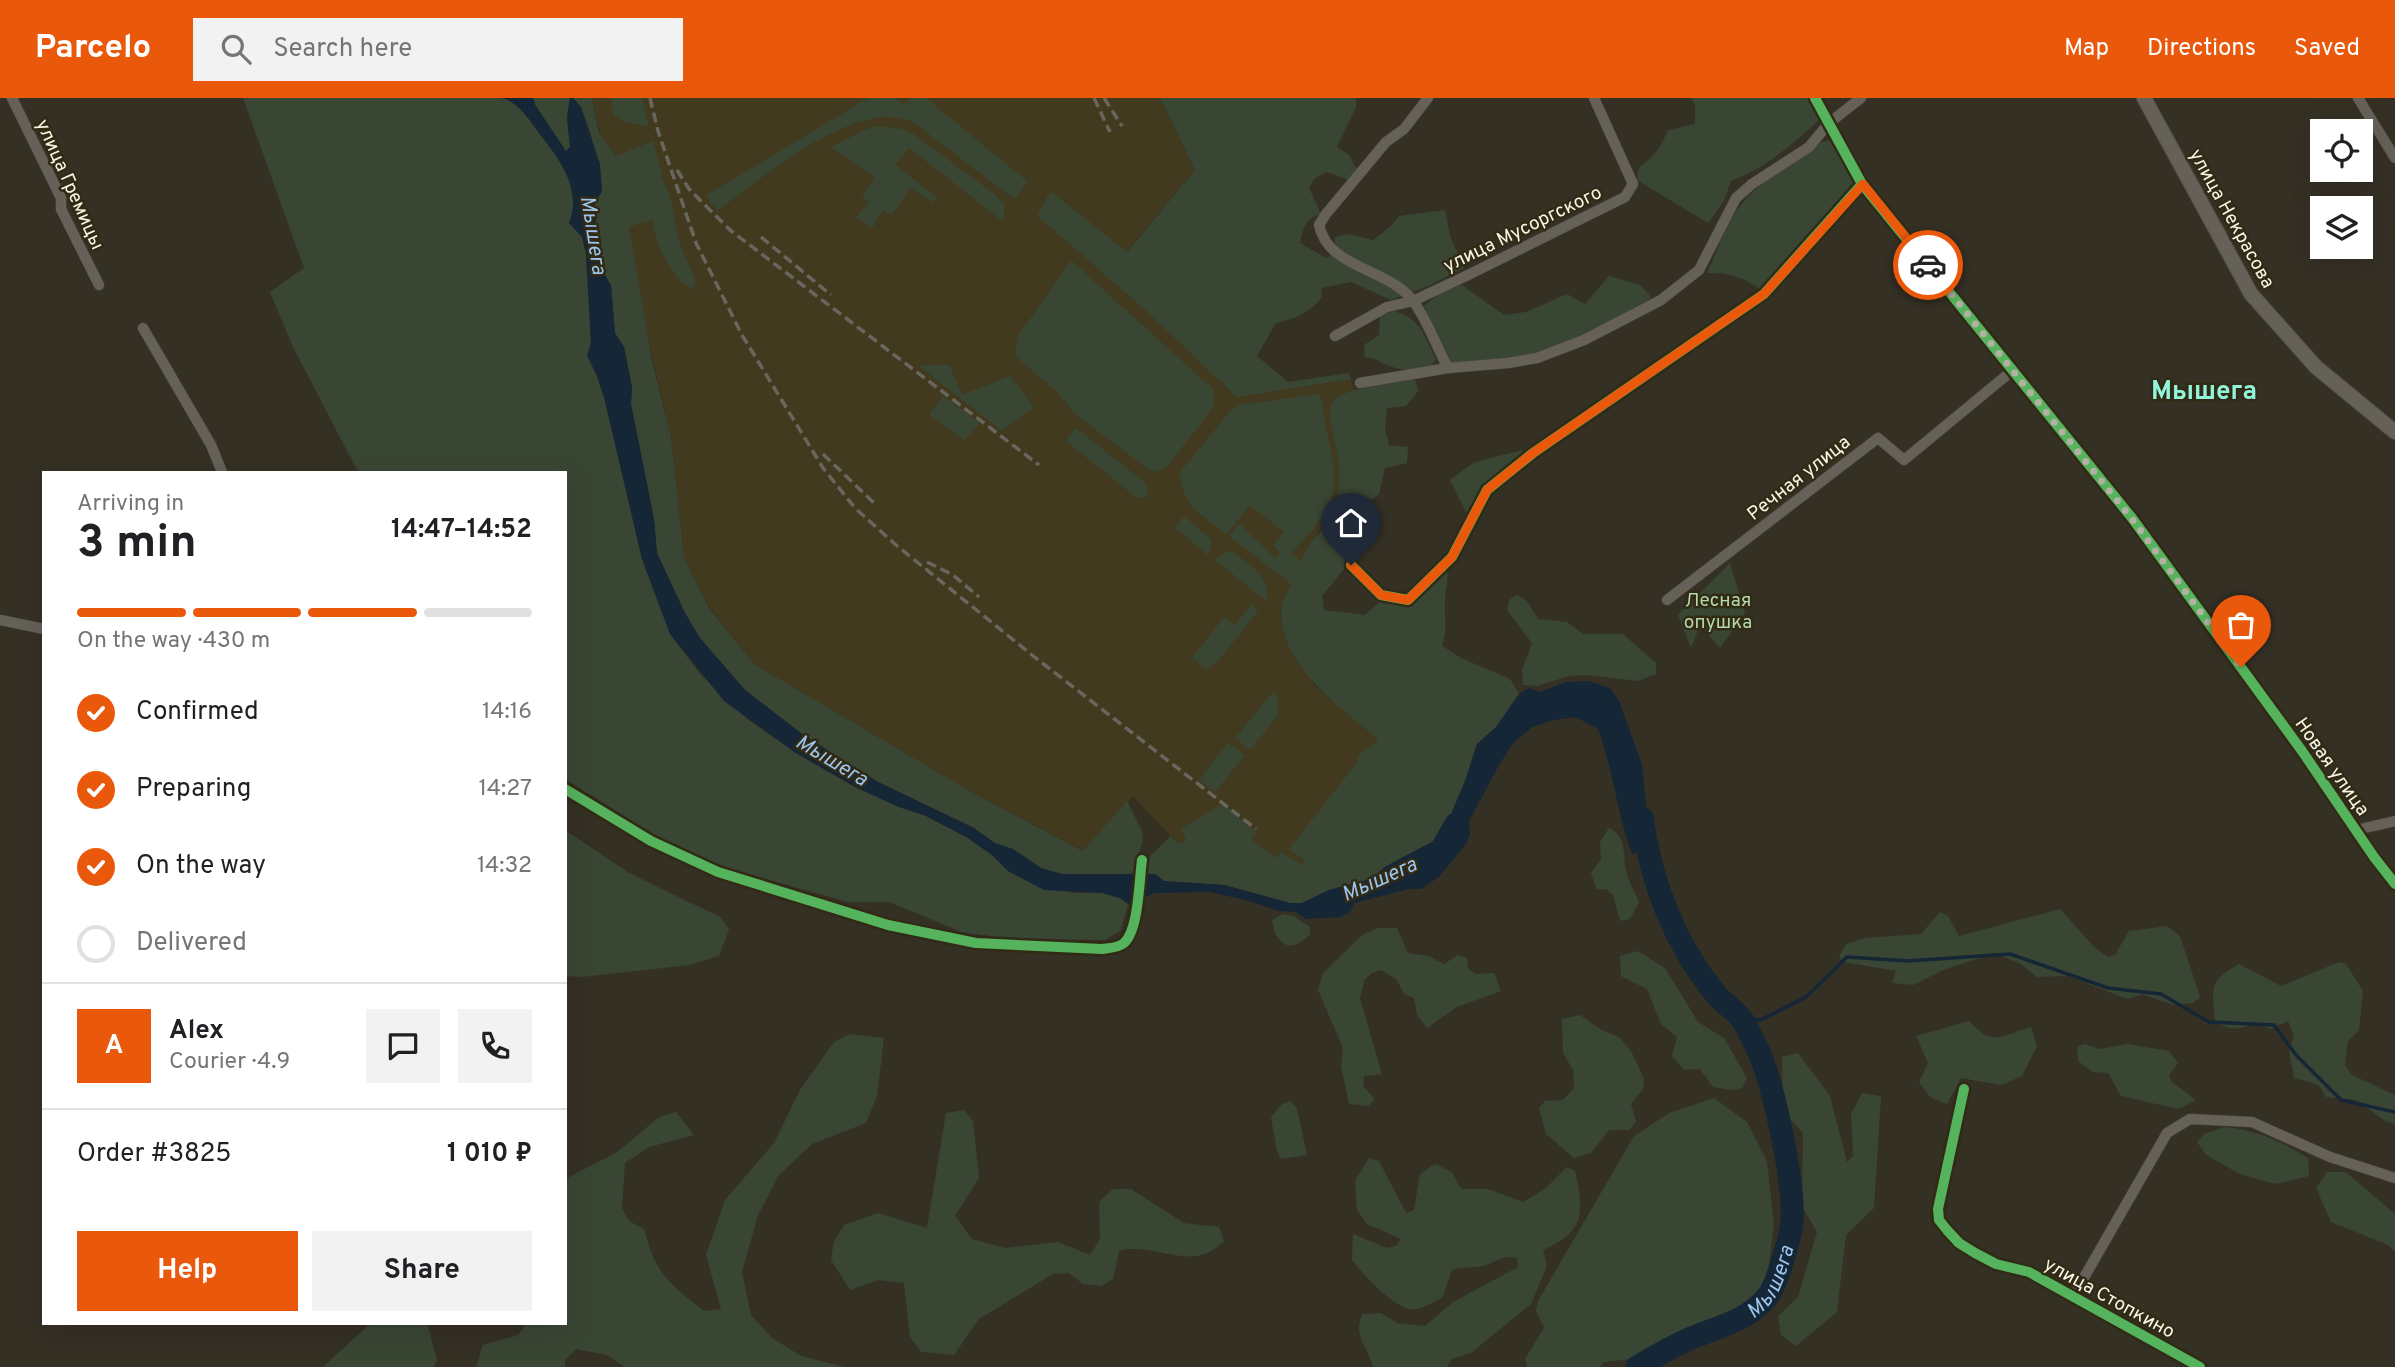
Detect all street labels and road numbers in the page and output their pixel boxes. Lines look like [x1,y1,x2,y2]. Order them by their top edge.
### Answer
street label: улица Гремицы [30,116,109,254]
street label: улица Некрасова [2183,145,2279,293]
street label: улица Мусоргского [1440,181,1606,279]
street label: Речная улица [1743,431,1856,526]
street label: Новая улица [2289,713,2374,821]
street label: улица Стопкино [2039,1253,2179,1345]

